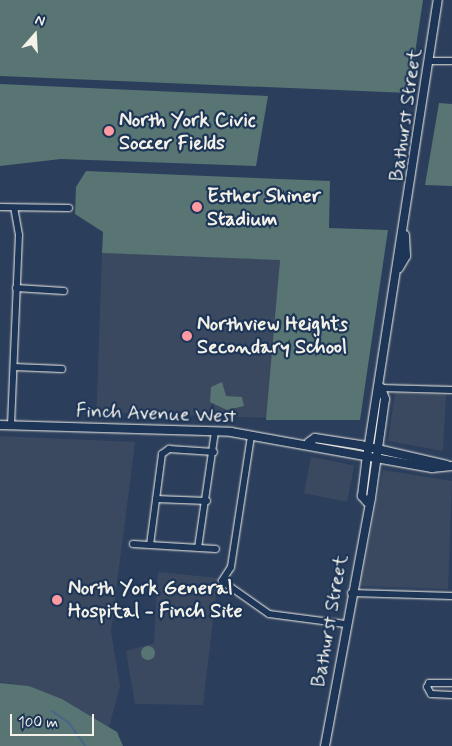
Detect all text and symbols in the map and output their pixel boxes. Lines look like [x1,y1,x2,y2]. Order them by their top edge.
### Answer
north arrow [10,10,60,60]
text: N [33,11,47,31]
street label: Bathurst Street [385,47,427,183]
place label: North York Civic Soccer Fields [119,108,256,155]
marker: North York Civic Soccer Fields [103,125,115,137]
place label: Esther Shiner Stadium [207,184,325,231]
marker: Esther Shiner Stadium [191,201,203,213]
place label: Northview Heights Secondary School [197,312,348,359]
marker: Northview Heights Secondary School [181,330,193,342]
street label: Finch Avenue West [75,399,237,429]
street label: Bathurst Street [307,553,353,689]
place label: North York General Hospital - Finch Site [68,576,242,623]
marker: North York General Hospital - Finch Site [50,593,64,607]
scale bar [12,704,96,736]
text: 100 m [18,713,58,733]

